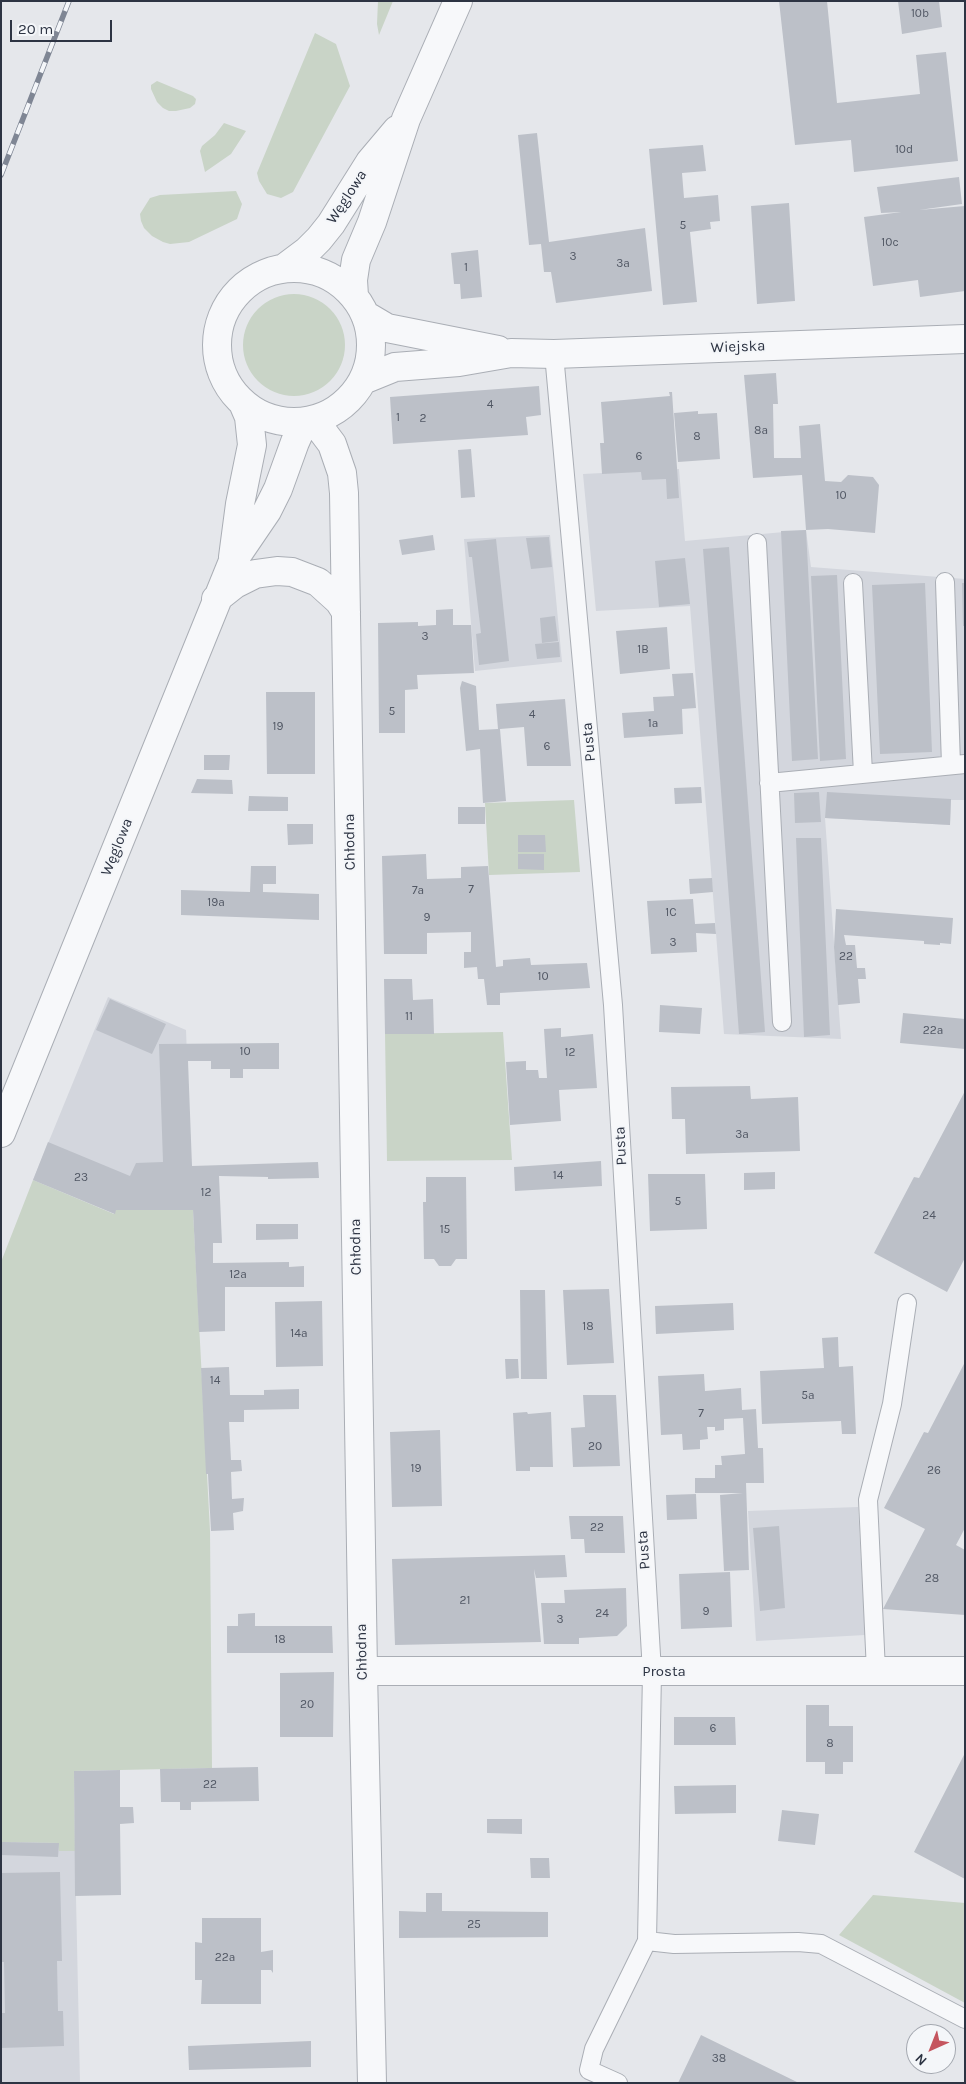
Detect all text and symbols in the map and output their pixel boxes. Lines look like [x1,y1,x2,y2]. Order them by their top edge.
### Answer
house number: 10b [911,7,929,21]
scale bar [12,10,115,42]
text: 20 m [18,20,53,38]
house number: 10d [895,143,913,157]
street label: Węglowa [323,167,371,227]
house number: 5 [680,219,686,233]
house number: 10c [881,236,899,250]
house number: 3 [569,250,577,264]
house number: 3a [616,257,630,271]
house number: 1 [464,261,468,275]
street label: Wiejska [710,337,766,357]
house number: 4 [487,398,493,412]
house number: 1 [396,411,400,425]
house number: 2 [420,412,426,426]
house number: 8a [754,424,768,438]
house number: 8 [693,430,701,444]
house number: 6 [636,450,642,464]
house number: 10 [835,489,847,503]
house number: 3 [421,630,429,644]
house number: 1B [637,643,649,657]
house number: 5 [389,705,395,719]
house number: 4 [529,708,535,722]
house number: 1a [648,717,658,731]
house number: 19 [273,720,283,734]
street label: Pusta [578,722,600,762]
house number: 6 [544,740,550,754]
street label: Chłodna [341,813,359,871]
street label: Węglowa [97,816,137,878]
house number: 7 [468,883,474,897]
house number: 7a [412,884,424,898]
house number: 19a [207,896,225,910]
house number: 1C [665,906,677,920]
house number: 9 [424,911,430,925]
house number: 3 [669,936,677,950]
house number: 22 [839,950,853,964]
house number: 10 [537,970,549,984]
house number: 11 [405,1010,413,1024]
house number: 22a [923,1024,943,1038]
house number: 10 [239,1045,251,1059]
house number: 12 [565,1046,575,1060]
street label: Pusta [611,1126,631,1166]
house number: 3a [735,1128,749,1142]
house number: 14 [553,1169,563,1183]
house number: 23 [74,1171,88,1185]
house number: 12 [201,1186,211,1200]
house number: 5 [675,1195,681,1209]
house number: 24 [922,1209,936,1223]
street label: Chłodna [347,1218,365,1276]
house number: 15 [440,1223,450,1237]
house number: 12a [229,1268,247,1282]
house number: 18 [582,1320,594,1334]
house number: 14a [290,1327,308,1341]
house number: 14 [210,1374,220,1388]
house number: 5a [801,1389,815,1403]
house number: 7 [698,1407,704,1421]
house number: 20 [588,1440,602,1454]
house number: 19 [411,1462,421,1476]
house number: 26 [927,1464,941,1478]
house number: 22 [590,1521,604,1535]
street label: Pusta [634,1530,654,1570]
house number: 28 [925,1572,939,1586]
house number: 21 [460,1594,470,1608]
house number: 9 [703,1605,709,1619]
house number: 24 [595,1607,609,1621]
house number: 3 [556,1613,564,1627]
street label: Chłodna [353,1623,371,1681]
house number: 18 [274,1633,286,1647]
street label: Prosta [642,1663,686,1681]
house number: 20 [300,1698,314,1712]
house number: 6 [710,1722,716,1736]
house number: 8 [826,1737,834,1751]
house number: 22 [203,1778,217,1792]
house number: 25 [467,1918,481,1932]
house number: 22a [215,1951,235,1965]
north arrow [906,2024,956,2074]
text: N [911,2050,930,2069]
house number: 38 [712,2052,726,2066]

